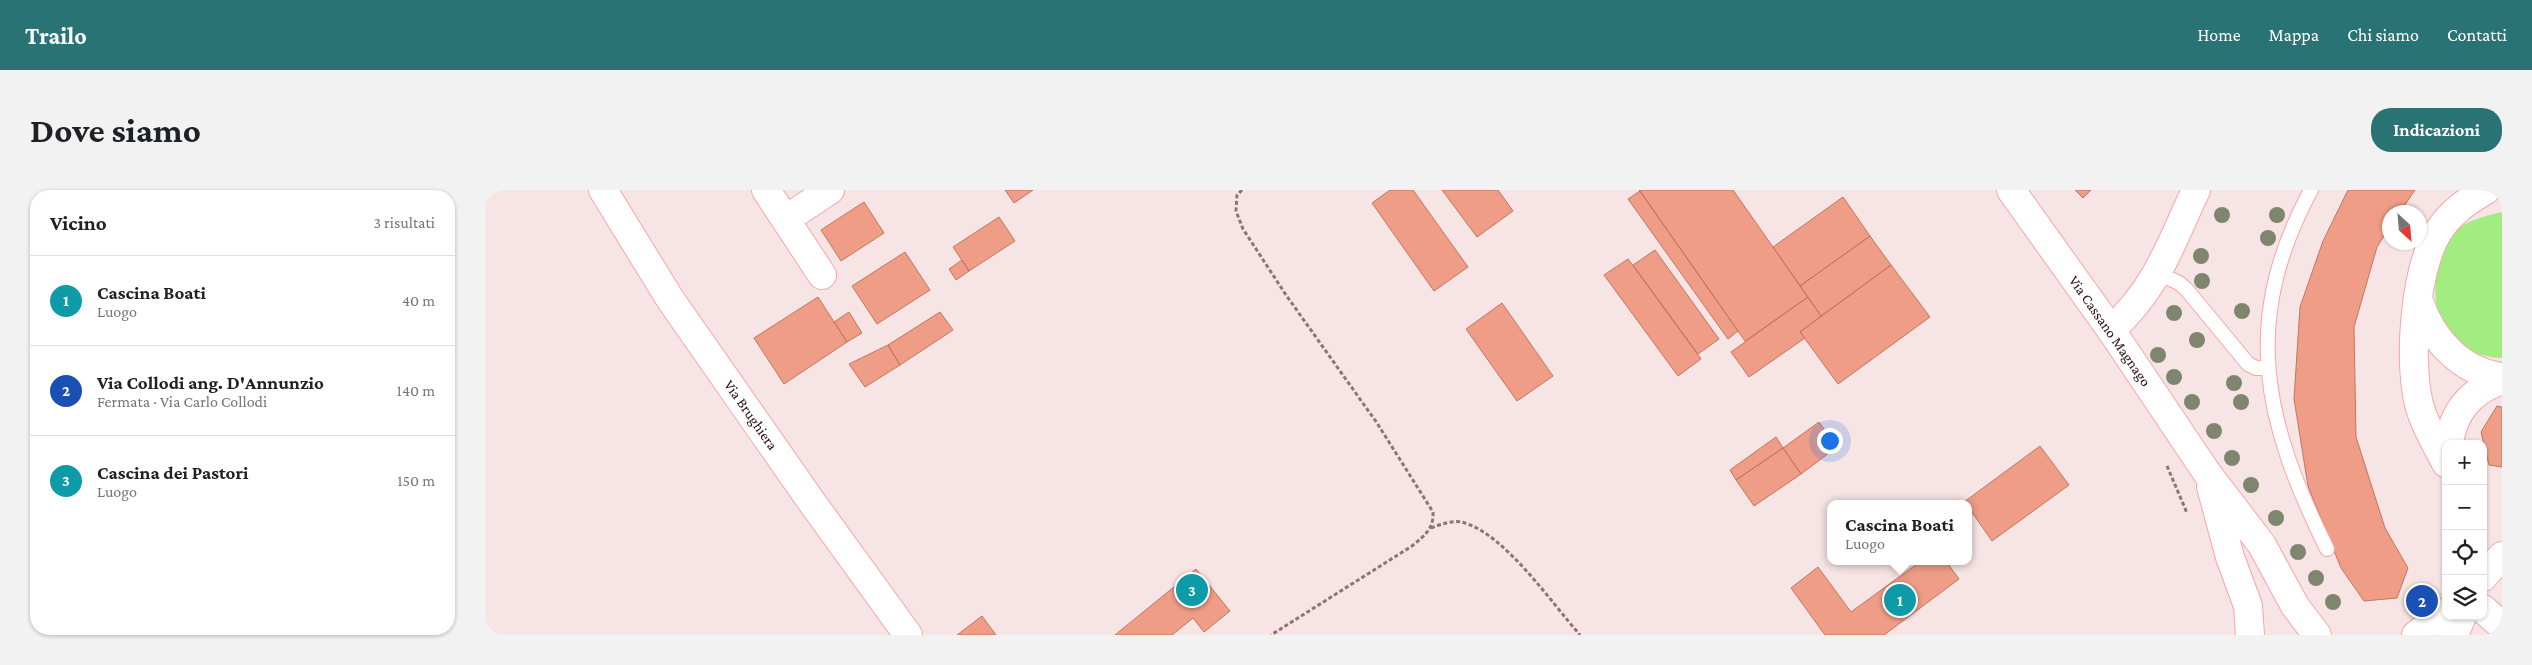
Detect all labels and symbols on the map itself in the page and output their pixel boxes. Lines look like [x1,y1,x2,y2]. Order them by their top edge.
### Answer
north arrow [2382,205,2427,250]
street label: Via Cassano Magnago [2065,273,2154,390]
street label: Via Brughiera [720,377,781,454]
your location [1817,428,1843,454]
pin: 3 [1176,571,1208,609]
pin: 1 [1884,581,1916,619]
pin: 2 [2406,582,2438,620]

